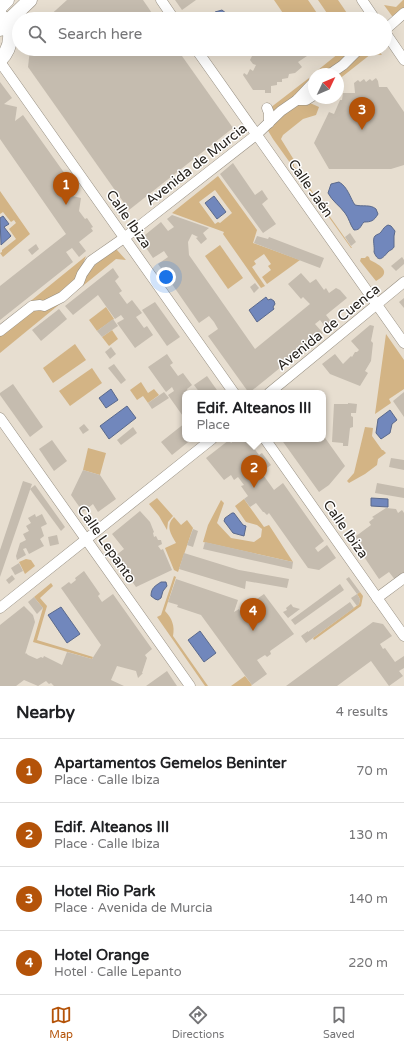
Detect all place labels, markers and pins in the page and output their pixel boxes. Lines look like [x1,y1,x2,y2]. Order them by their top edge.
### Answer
pin: 3 [349,97,375,130]
pin: 1 [53,172,79,205]
pin: 2 [241,455,267,488]
pin: 4 [240,598,266,631]

